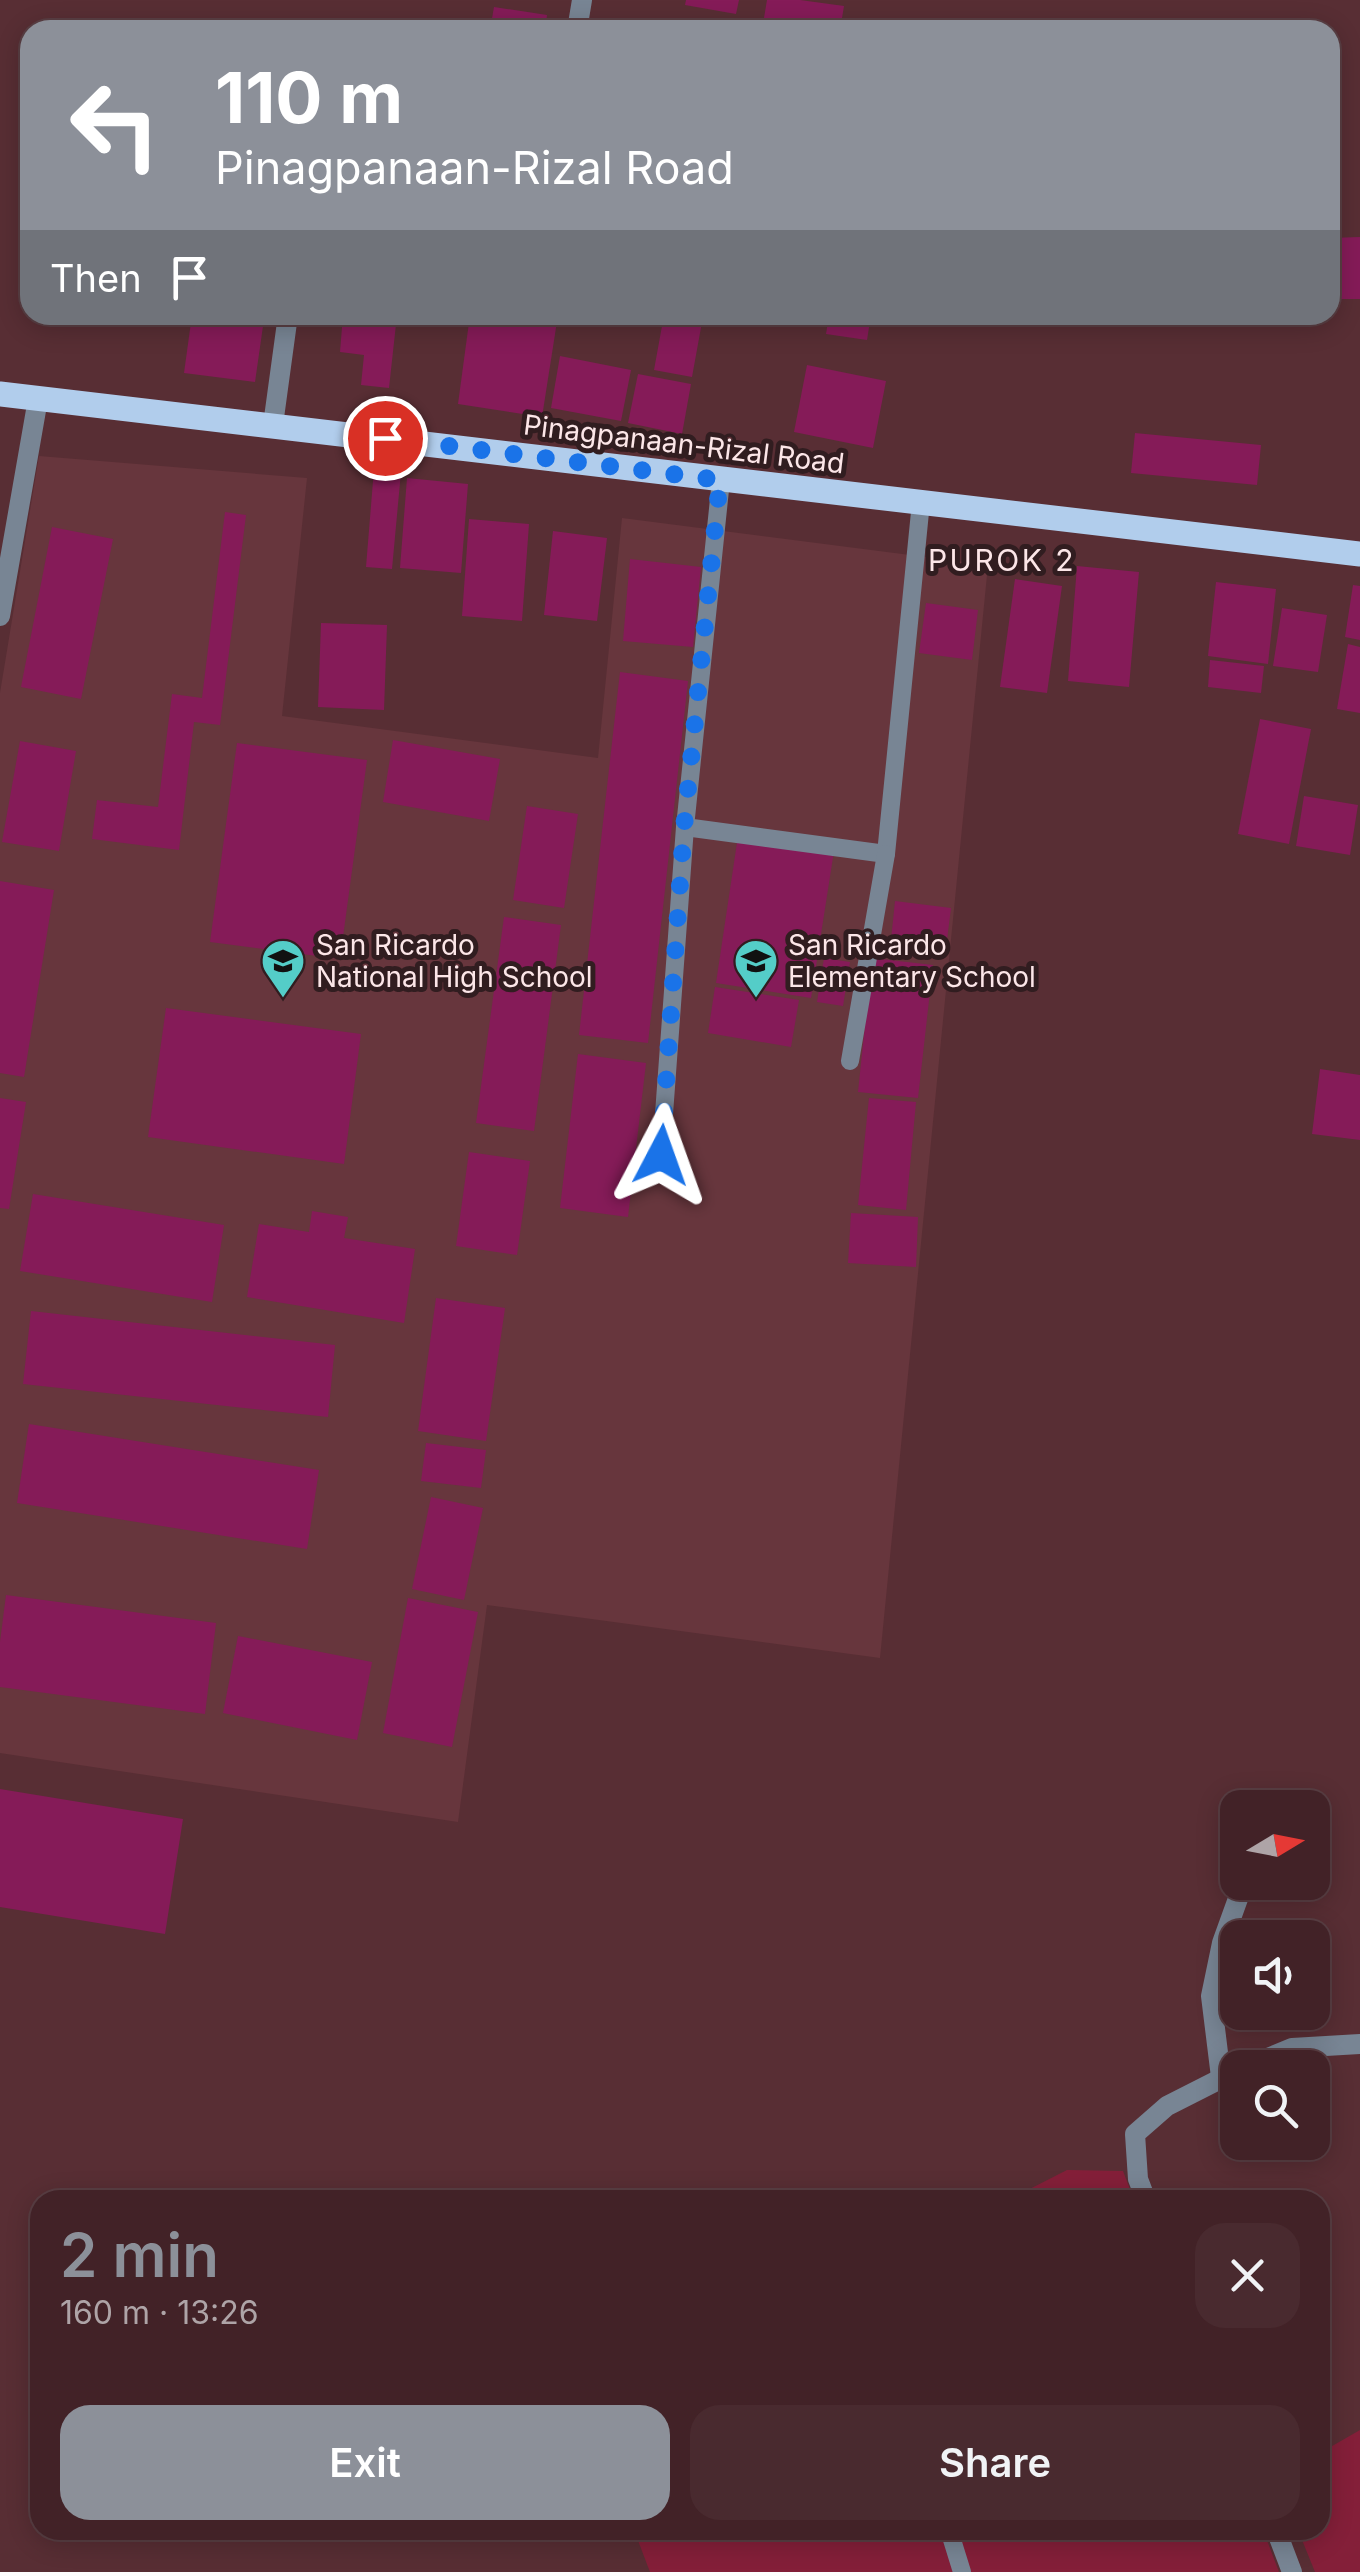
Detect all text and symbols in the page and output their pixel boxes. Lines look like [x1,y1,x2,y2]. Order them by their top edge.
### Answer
text: 110 m [215,55,403,140]
icon: left [50,60,180,190]
text: Pinagpanaan-Rizal Road [215,140,734,195]
icon: arrive [162,250,217,305]
text: Then [50,255,142,301]
pin [343,396,428,481]
street label: Pinagpanaan-Rizal Road [522,407,846,481]
icon: arrive [358,411,413,466]
district label: PUROK 2 [928,542,1076,578]
place label: San Ricardo National High School [316,928,593,994]
place label: San Ricardo Elementary School [788,928,1036,994]
school or university icon: San Ricardo National High School [260,938,306,999]
school or university icon: San Ricardo Elementary School [733,938,779,999]
position arrow [609,1103,713,1207]
north arrow [1220,1790,1330,1900]
map controls [1220,1790,1330,2160]
button: sound [1220,1920,1330,2030]
button: search [1220,2050,1330,2160]
text: 2 min [60,2219,219,2291]
button: close [1195,2223,1300,2328]
text: 160 m · 13:26 [60,2293,259,2332]
button: Exit [60,2405,670,2520]
button: Share [690,2405,1300,2520]

